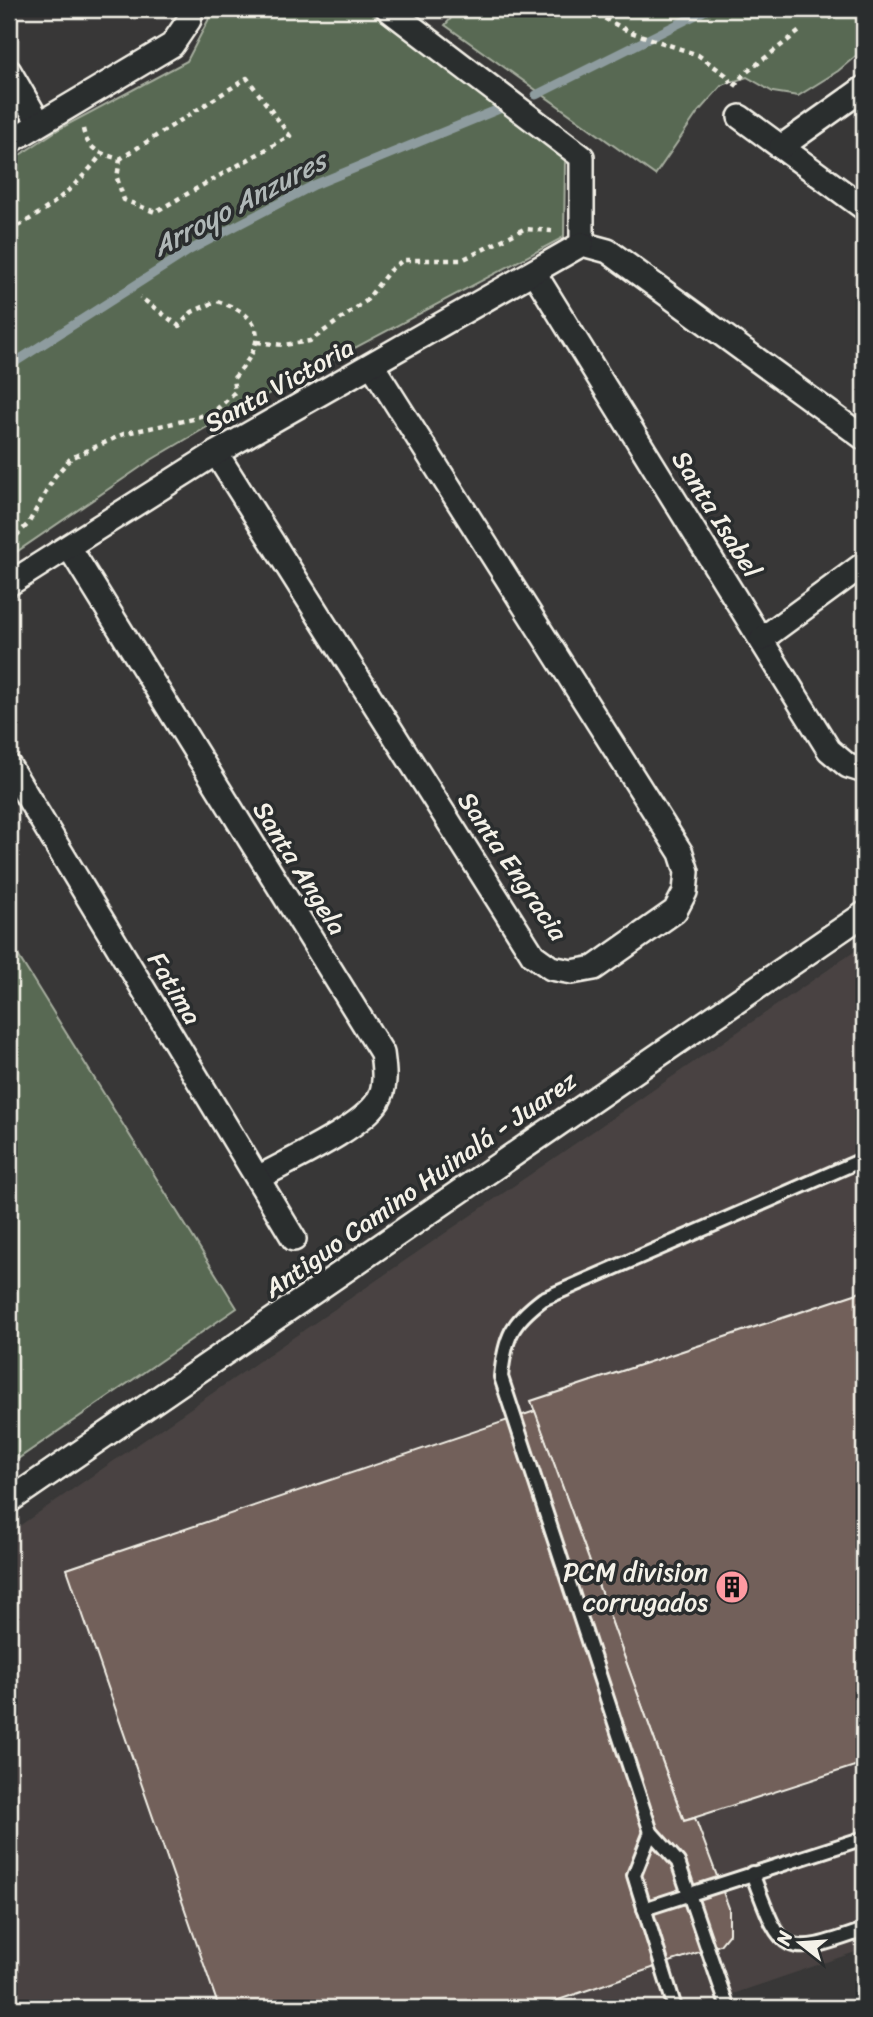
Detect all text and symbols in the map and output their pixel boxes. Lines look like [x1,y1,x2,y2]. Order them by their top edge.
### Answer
water label: Arroyo Anzures [142,135,339,271]
street label: Santa Victoria [195,325,363,445]
street label: Santa Isabel [659,441,775,588]
street label: Santa Engracia [446,781,581,951]
street label: Santa Angela [240,791,360,945]
street label: Fatima [135,942,215,1034]
street label: Antiguo Camino Huinalá - Juarez [253,1058,587,1311]
place label: PCM division corrugados [563,1549,708,1625]
building icon: PCM division corrugados [713,1568,751,1606]
north arrow [764,1909,834,1979]
text: N [766,1926,802,1950]

